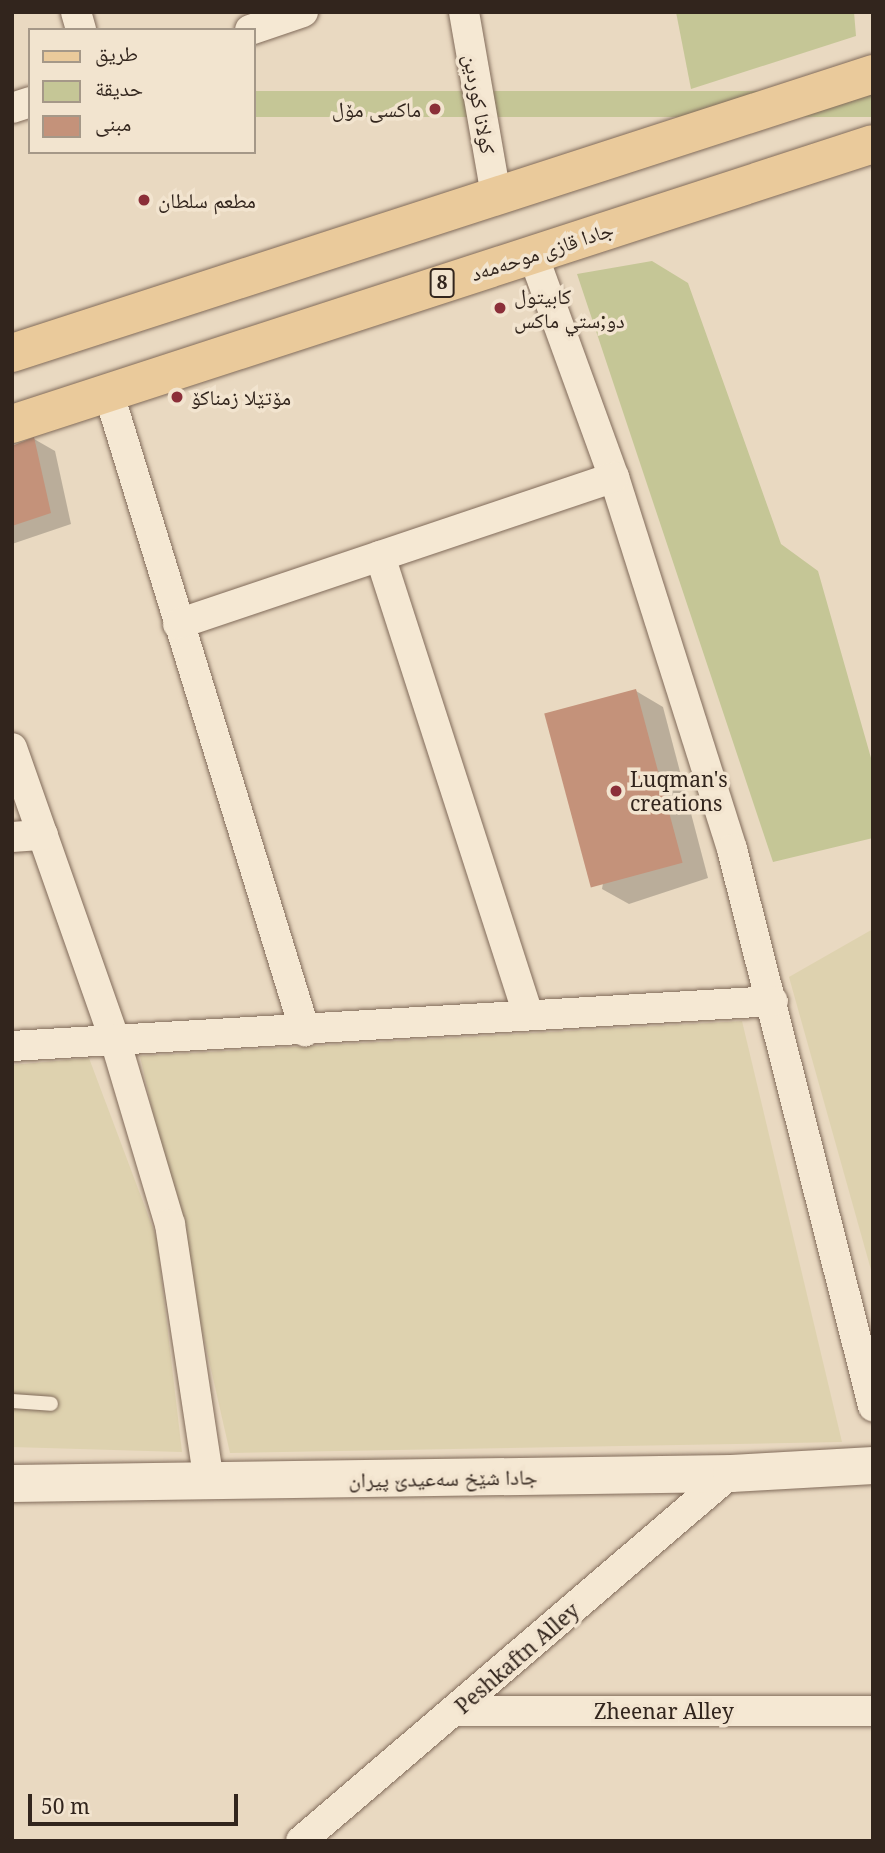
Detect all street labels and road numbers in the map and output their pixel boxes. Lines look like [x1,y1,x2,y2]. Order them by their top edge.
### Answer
street label: کولانا کوردین [459,52,501,156]
street label: جادا قازی موحەمەد [467,216,617,286]
road number: 8 [428,268,456,298]
street label: جادا شێخ سەعیدێ پیران [348,1464,538,1492]
street label: Peshkaftn Alley [450,1597,584,1719]
street label: Zheenar Alley [594,1698,734,1724]

